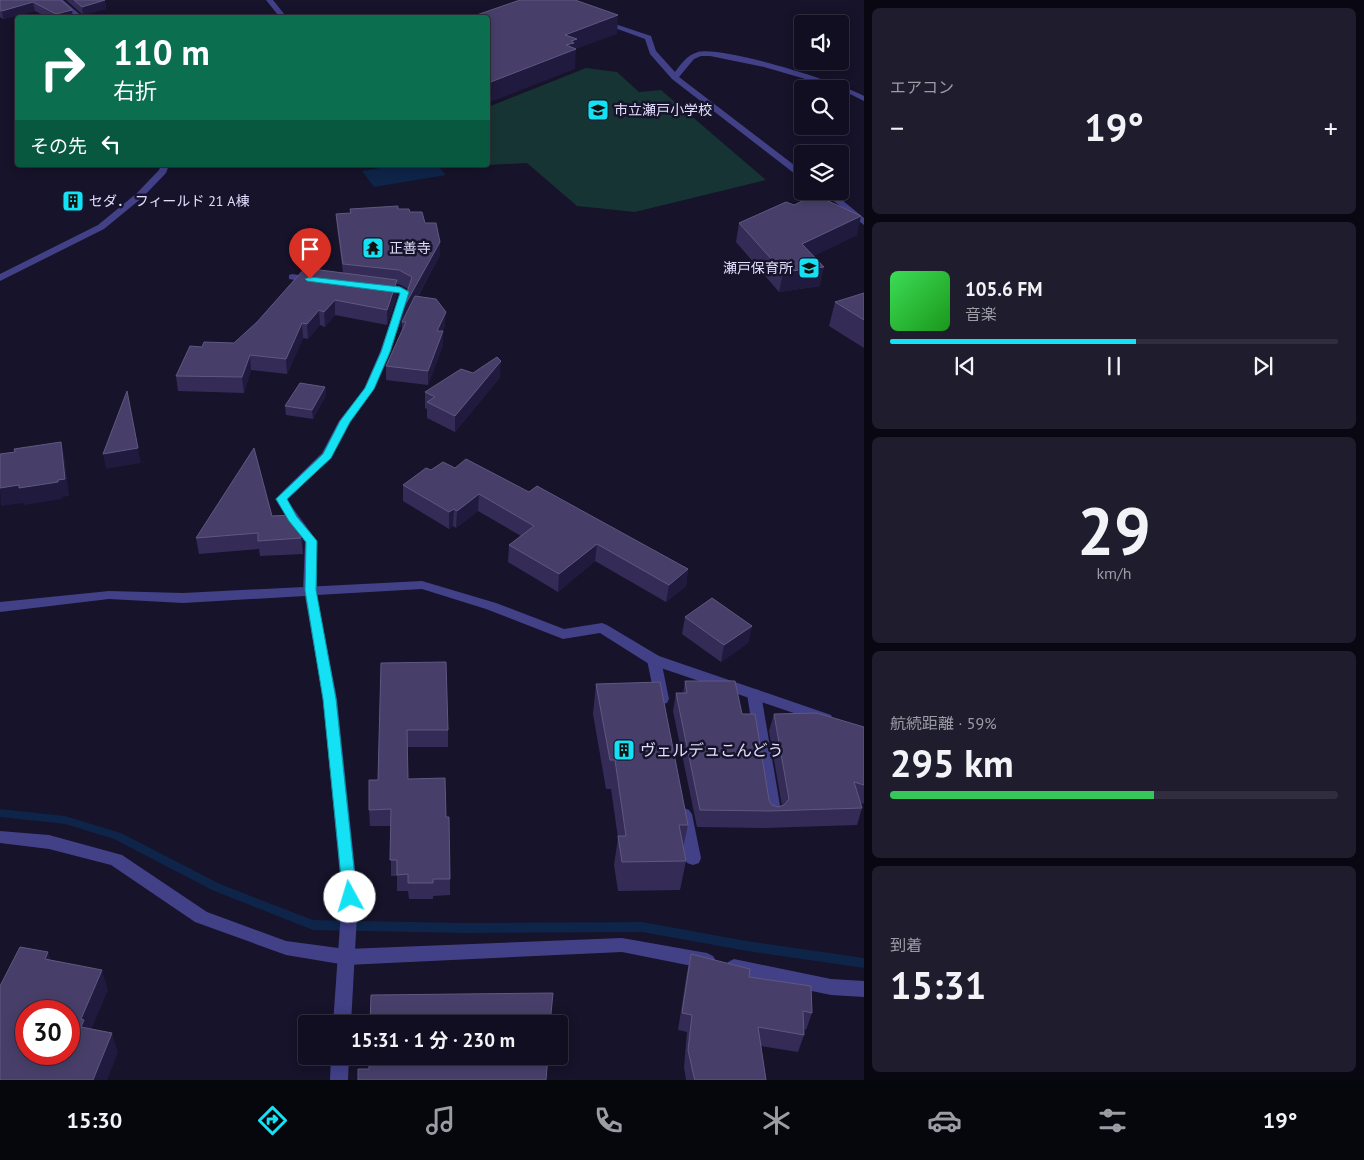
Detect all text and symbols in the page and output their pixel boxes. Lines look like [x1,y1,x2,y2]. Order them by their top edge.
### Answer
map controls [794,15,849,200]
button: sound [794,15,849,70]
text: 110 m [113,29,210,75]
icon: right [30,35,95,100]
text: 右折 [113,77,157,105]
text: エアコン [890,77,954,97]
button: search [794,80,849,135]
school or university icon: 市立瀬戸小学校 [586,98,610,122]
place label: 市立瀬戸小学校 [614,101,712,119]
text: 19° [1084,102,1144,151]
text: − [890,109,904,146]
text: + [1324,109,1338,146]
icon: left [97,130,125,158]
text: その先 [30,134,87,158]
button: layers [794,145,849,200]
building icon: セダ． フィールド 21 A棟 [61,189,85,213]
place label: セダ． フィールド 21 A棟 [89,192,249,210]
pin [289,228,331,279]
icon: arrive [296,235,324,263]
temple icon: 正善寺 [361,236,385,260]
place label: 正善寺 [389,239,431,257]
school or university icon: 瀬戸保育所 [797,256,821,280]
place label: 瀬戸保育所 [723,259,793,277]
text: 105.6 FM [965,277,1042,301]
text: 音楽 [965,304,997,324]
icon: previous [951,352,979,380]
icon: pause [1100,352,1128,380]
icon: next [1249,352,1277,380]
text: 29 [1077,488,1151,572]
text: km/h [1096,563,1132,583]
text: 航続距離 · 59% [890,713,997,733]
building icon: ヴェルデュこんどう [612,738,636,762]
text: 295 km [890,738,1014,787]
place label: ヴェルデュこんどう [640,740,784,760]
position arrow [323,870,375,922]
text: 到着 [890,935,922,955]
text: 15:31 [890,960,986,1009]
speed limit sign: 30 [15,1000,80,1065]
text: 15:31 · 1 分 · 230 m [351,1028,515,1052]
icon: directions [255,1103,290,1138]
icon: music [423,1103,458,1138]
icon: phone [591,1103,626,1138]
icon: climate [759,1103,794,1138]
icon: car [927,1103,962,1138]
icon: filters [1095,1103,1130,1138]
text: 15:30 [66,1106,122,1134]
text: 19° [1263,1106,1297,1134]

